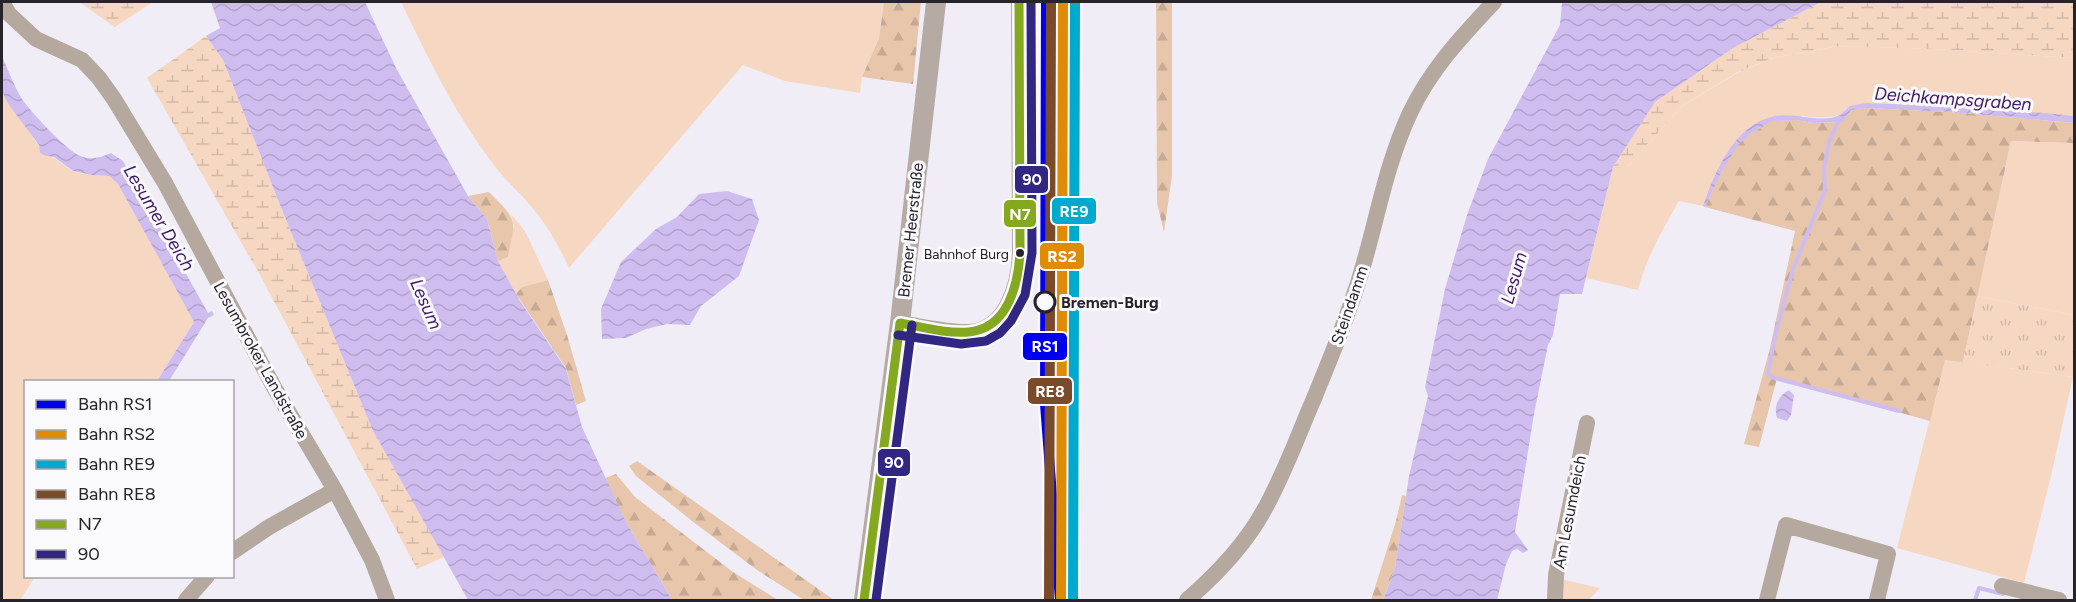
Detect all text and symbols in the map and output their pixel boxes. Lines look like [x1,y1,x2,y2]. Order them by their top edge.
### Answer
water label: Deichkampsgraben [1874,83,2032,115]
water label: Lesumer Deich [119,161,199,275]
street label: Bremer Heerstraße [894,161,927,298]
line badge: 90 [1014,165,1049,194]
text: 90 [1022,170,1042,189]
line badge: RE9 [1051,197,1097,225]
line badge: N7 [1003,199,1037,228]
text: RE9 [1059,202,1089,221]
text: N7 [1009,205,1031,224]
line badge: RS2 [1039,242,1085,270]
place label: Bahnhof Burg [924,246,1009,263]
marker: Bahnhof Burg [1014,247,1026,259]
text: RS2 [1047,247,1077,266]
water label: Lesum [1496,249,1532,307]
street label: Steindamm [1327,263,1372,347]
water label: Lesum [405,275,447,333]
street label: Lesumbroker Landstraße [209,278,312,442]
marker: Bremen-Burg [1034,291,1056,313]
place label: Bremen-Burg [1061,293,1159,312]
line badge: RS1 [1022,332,1068,361]
text: RS1 [1032,337,1058,356]
line badge: RE8 [1027,377,1073,405]
legend [24,380,234,578]
text: RE8 [1035,382,1065,401]
text: Bahn RS1 [78,393,152,415]
text: Bahn RS2 [78,423,155,445]
line badge: 90 [877,448,911,477]
text: Bahn RE9 [78,453,155,475]
text: 90 [884,453,904,472]
street label: Am Lesumdeich [1549,454,1590,570]
text: Bahn RE8 [78,483,156,505]
text: N7 [78,513,102,535]
text: 90 [78,543,100,565]

